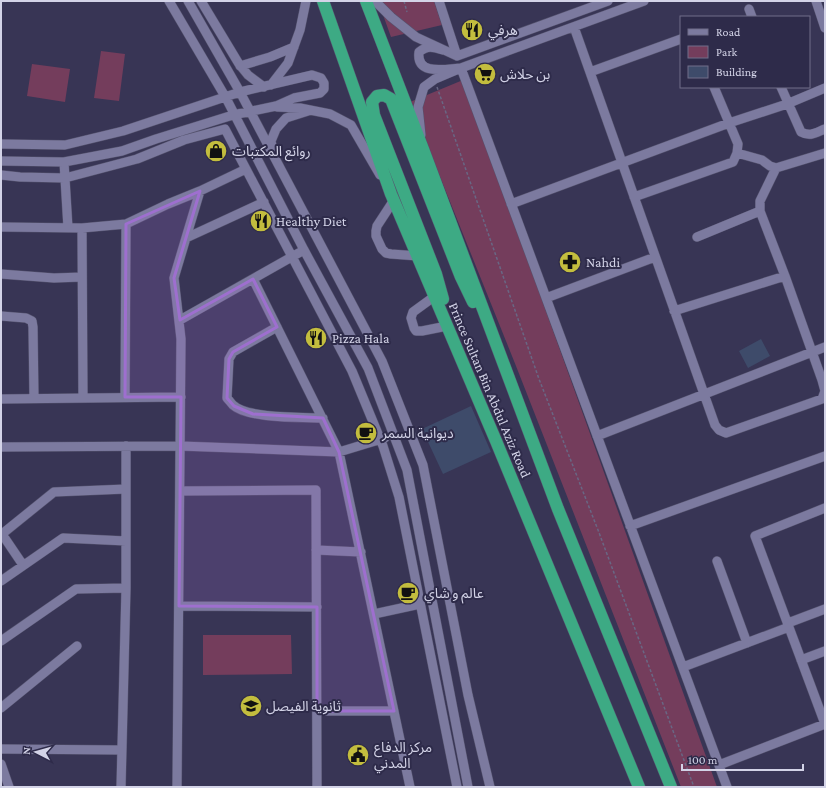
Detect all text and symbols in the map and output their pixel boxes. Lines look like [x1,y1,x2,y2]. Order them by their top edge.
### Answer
legend [680,16,810,88]
restaurant icon: هرفي [459,17,485,43]
place label: هرفي [488,22,518,41]
text: Road [716,25,741,39]
text: Park [716,45,738,59]
supermarket icon: بن حلاش [472,61,498,87]
text: Building [716,65,757,79]
place label: بن حلاش [500,66,550,83]
shop icon: روائع المكتبات [203,138,229,164]
place label: روائع المكتبات [232,143,311,162]
restaurant icon: Healthy Diet [248,208,274,234]
place label: Healthy Diet [276,213,347,229]
pharmacy icon: Nahdi [557,249,583,275]
place label: Nahdi [586,254,620,270]
street label: Prince Sultan Bin Abdul Aziz Road [446,300,534,481]
restaurant icon: Pizza Hala [303,325,329,351]
place label: Pizza Hala [332,330,390,346]
cafe icon: ديوانية السمر [353,420,379,446]
place label: ديوانية السمر [381,425,454,442]
cafe icon: عالم و شاي [395,580,421,606]
place label: عالم و شاي [424,585,484,604]
school or university icon: ثانوية الفيصل [238,693,264,719]
place label: ثانوية الفيصل [266,698,341,715]
north arrow [16,732,56,772]
place label: مركز الدفاع المدني [374,739,432,774]
public building icon: مركز الدفاع المدني [345,742,371,768]
text: N [20,746,32,755]
scale bar [682,746,803,772]
text: 100 m [688,753,718,767]

